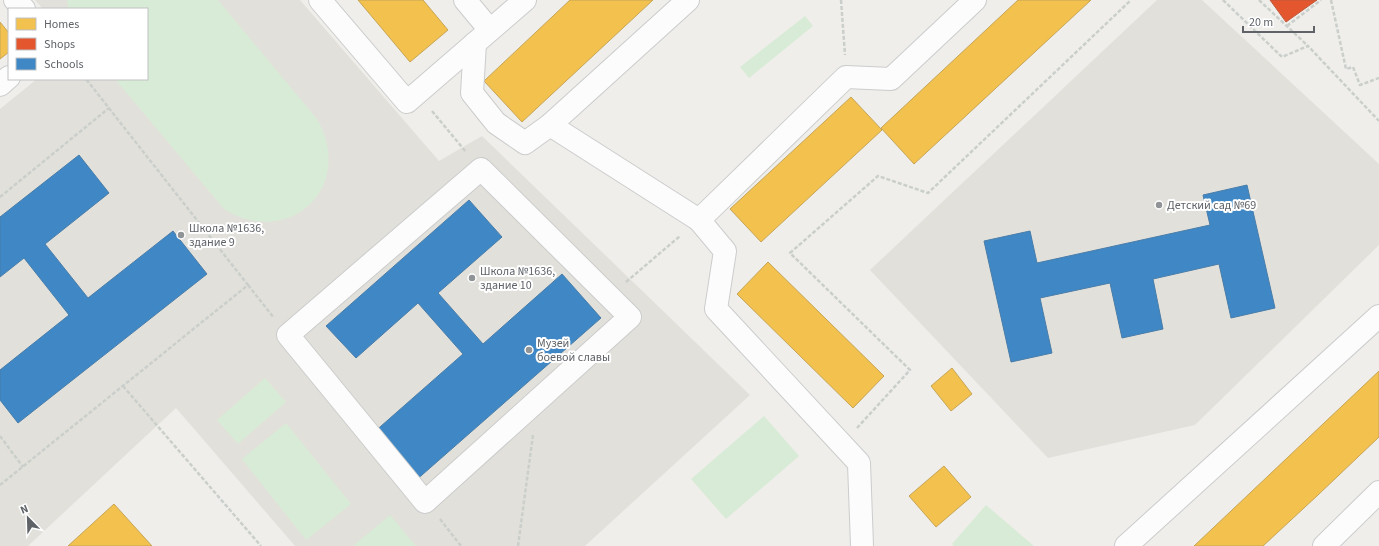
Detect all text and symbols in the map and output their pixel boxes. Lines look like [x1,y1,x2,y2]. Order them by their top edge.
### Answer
legend [8,8,148,80]
scale bar [1243,8,1314,34]
text: 20 m [1249,14,1273,31]
text: Homes [44,16,79,33]
text: Shops [44,36,75,53]
text: Schools [44,56,84,73]
place label: Детский сад №69 [1167,197,1256,214]
marker: Детский сад №69 [1154,200,1164,210]
place label: Школа №1636, здание 9 [189,220,264,251]
marker: Школа №1636, здание 9 [176,230,186,240]
place label: Школа №1636, здание 10 [480,263,555,294]
marker: Школа №1636, здание 10 [467,273,477,283]
place label: Музей боевой славы [537,335,610,366]
marker: Музей боевой славы [524,345,534,355]
north arrow [8,498,48,538]
text: N [18,501,31,518]

